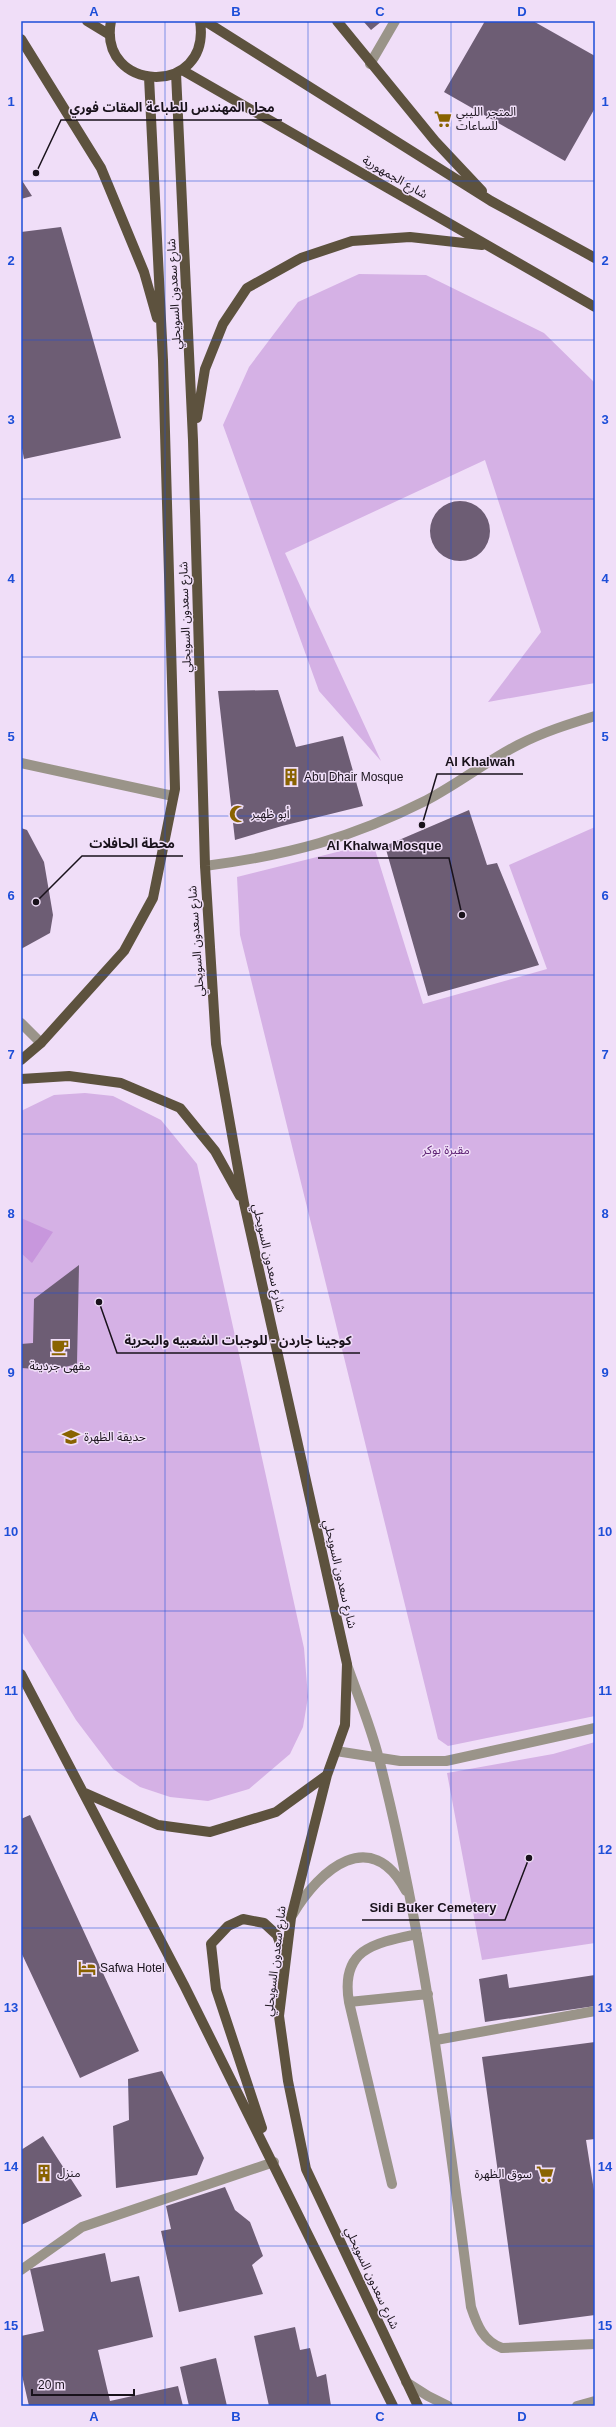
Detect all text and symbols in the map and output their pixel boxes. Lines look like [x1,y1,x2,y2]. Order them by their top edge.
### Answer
text: A [89,4,99,19]
text: B [231,4,241,19]
text: C [375,4,385,19]
text: D [517,4,527,19]
text: 1 [7,94,15,109]
text: 1 [601,94,609,109]
callout: محل المهندس للطباعة المقات فوري [61,95,282,120]
text: محل المهندس للطباعة المقات فوري [69,100,275,118]
place label: المتجر الليبي للساعات [456,105,516,133]
supermarket icon: المتجر الليبي للساعات [433,109,453,129]
street label: شارع الجمهورية [359,153,430,203]
street label: شارع سعدون السويحلي [164,238,187,350]
text: 2 [7,253,15,268]
text: 2 [601,253,609,268]
text: 3 [7,412,15,427]
text: 3 [601,412,609,427]
street label: شارع سعدون السويحلي [176,561,197,673]
text: 4 [7,571,15,586]
text: 4 [601,571,609,586]
text: 5 [7,729,15,744]
text: 5 [601,729,609,744]
callout: Al Khalwah [437,749,523,774]
text: Al Khalwah [445,754,515,769]
building icon: Abu Dhair Mosque [281,767,301,787]
place label: Abu Dhair Mosque [304,770,404,784]
mosque icon: أبو ظهير [228,804,248,824]
place label: أبو ظهير [250,806,290,821]
callout: محطة الحافلات [82,831,183,856]
callout: Al Khalwa Mosque [318,833,449,858]
text: محطة الحافلات [89,836,175,851]
text: Al Khalwa Mosque [327,838,441,853]
street label: شارع سعدون السويحلي [185,885,210,997]
text: 6 [7,888,15,903]
text: 6 [601,888,609,903]
text: 7 [7,1047,15,1062]
text: 7 [601,1047,609,1062]
park label: مقبرة بوكر [421,1143,470,1157]
street label: شارع سعدون السويحلي [247,1202,288,1314]
text: 8 [7,1206,15,1221]
text: 8 [601,1206,609,1221]
callout: كوجينا جاردن - للوجبات الشعبيه والبحرية [117,1328,360,1353]
text: كوجينا جاردن - للوجبات الشعبيه والبحرية [124,1333,352,1348]
cafe icon: مقهى جردينة [50,1337,70,1357]
place label: مقهى جردينة [29,1359,91,1373]
text: 9 [7,1365,15,1380]
text: 9 [601,1365,609,1380]
school or university icon: حديقة الظهرة [61,1427,81,1447]
place label: حديقة الظهرة [84,1430,146,1444]
street label: شارع سعدون السويحلي [318,1518,359,1630]
text: 10 [4,1524,18,1539]
text: 10 [598,1524,612,1539]
text: 11 [4,1683,18,1698]
text: 11 [598,1683,612,1698]
text: 12 [4,1842,18,1857]
text: 12 [598,1842,612,1857]
callout: Sidi Buker Cemetery [362,1895,505,1920]
text: Sidi Buker Cemetery [369,1900,497,1915]
street label: شارع سعدون السويحلي [261,1905,291,2017]
hotel icon: Safwa Hotel [77,1958,97,1978]
place label: Safwa Hotel [100,1961,165,1975]
text: 13 [4,2000,18,2015]
text: 13 [598,2000,612,2015]
text: 14 [4,2159,19,2174]
text: 14 [598,2159,613,2174]
building icon: منزل [34,2163,54,2183]
supermarket icon: سوق الظهرة [535,2164,555,2184]
place label: منزل [57,2166,81,2180]
place label: سوق الظهرة [475,2167,532,2181]
street label: شارع سعدون السويحلي [340,2225,402,2333]
text: 15 [4,2318,18,2333]
text: 15 [598,2318,612,2333]
scale bar [32,2371,134,2397]
text: 20 m [38,2378,65,2392]
text: A [89,2409,99,2424]
text: B [231,2409,241,2424]
text: C [375,2409,385,2424]
text: D [517,2409,527,2424]

